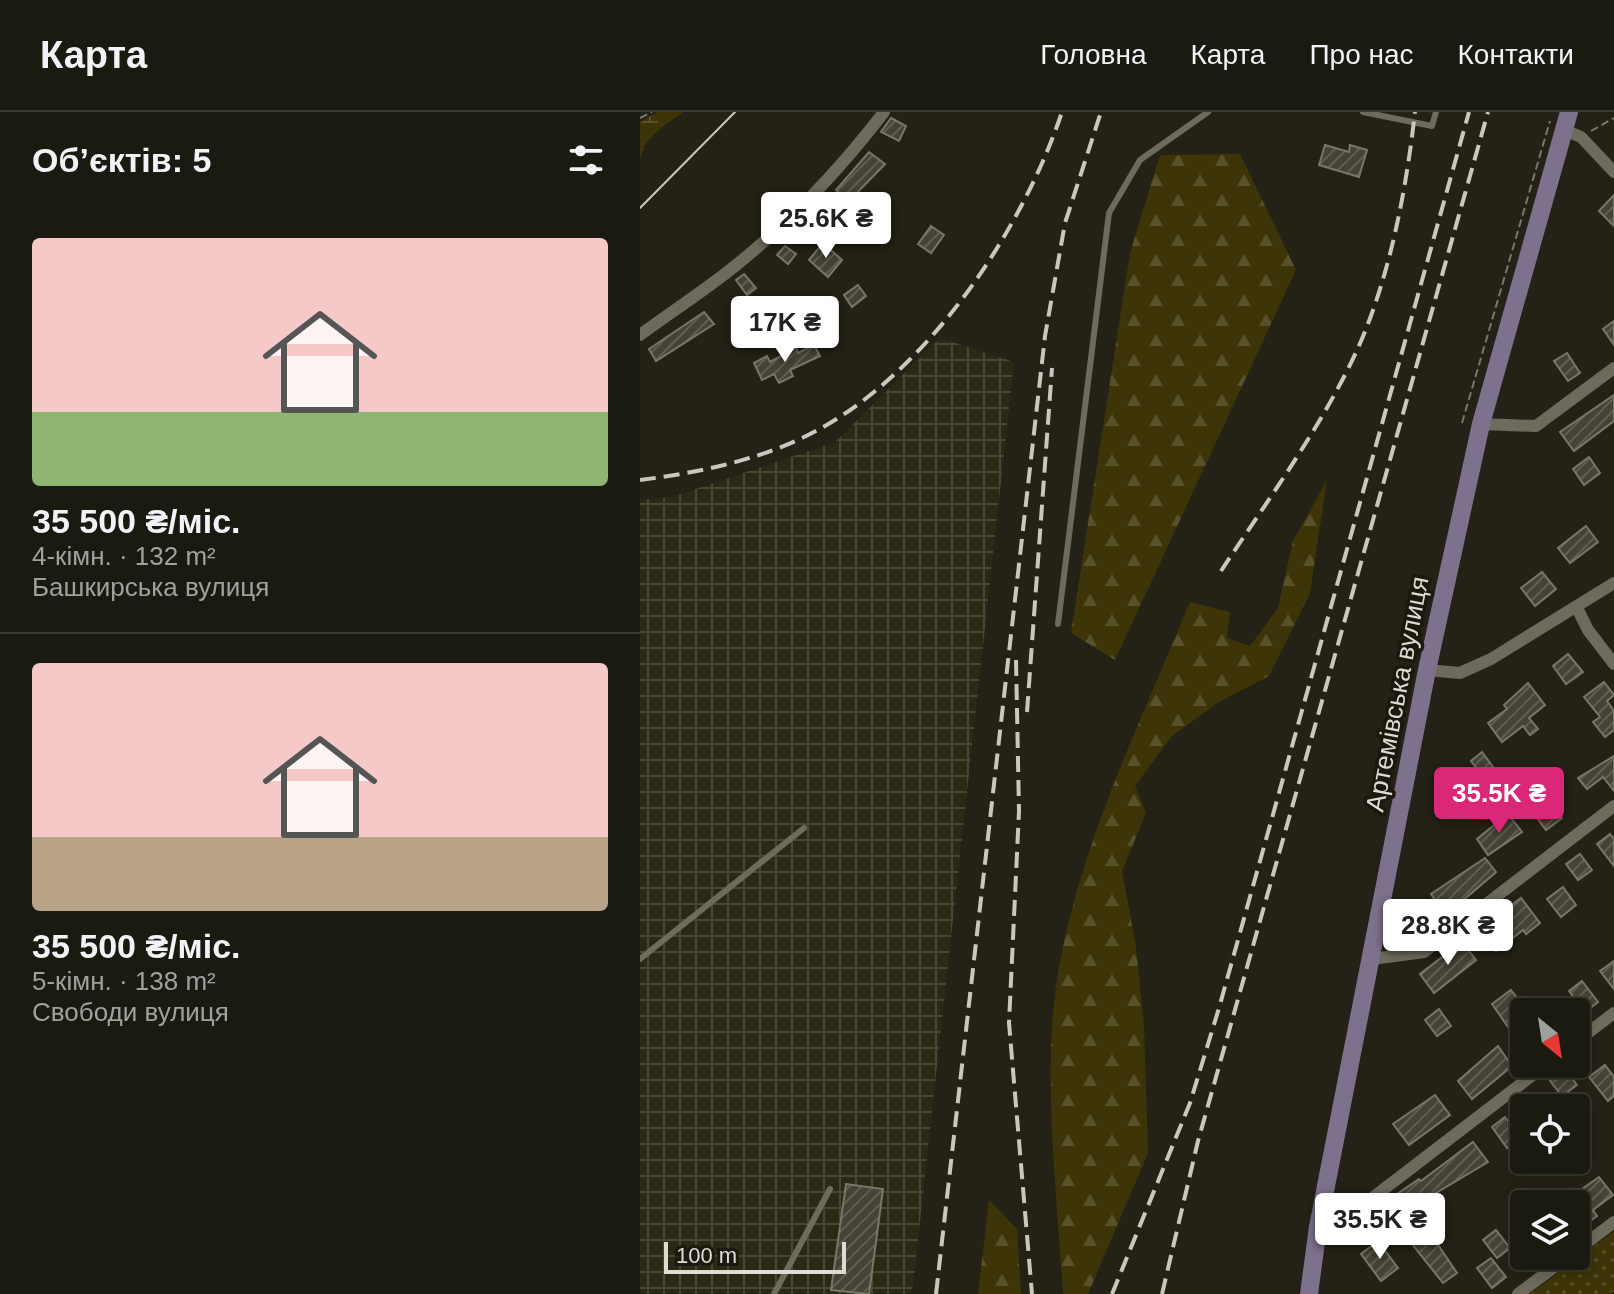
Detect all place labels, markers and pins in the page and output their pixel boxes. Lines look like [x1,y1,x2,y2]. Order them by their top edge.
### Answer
pin: 25.6K ₴ [752,192,900,260]
pin: 17K ₴ [729,296,841,364]
pin: 35.5K ₴ [1425,767,1573,835]
pin: 28.8K ₴ [1374,899,1522,967]
pin: 35.5K ₴ [1306,1193,1454,1261]

